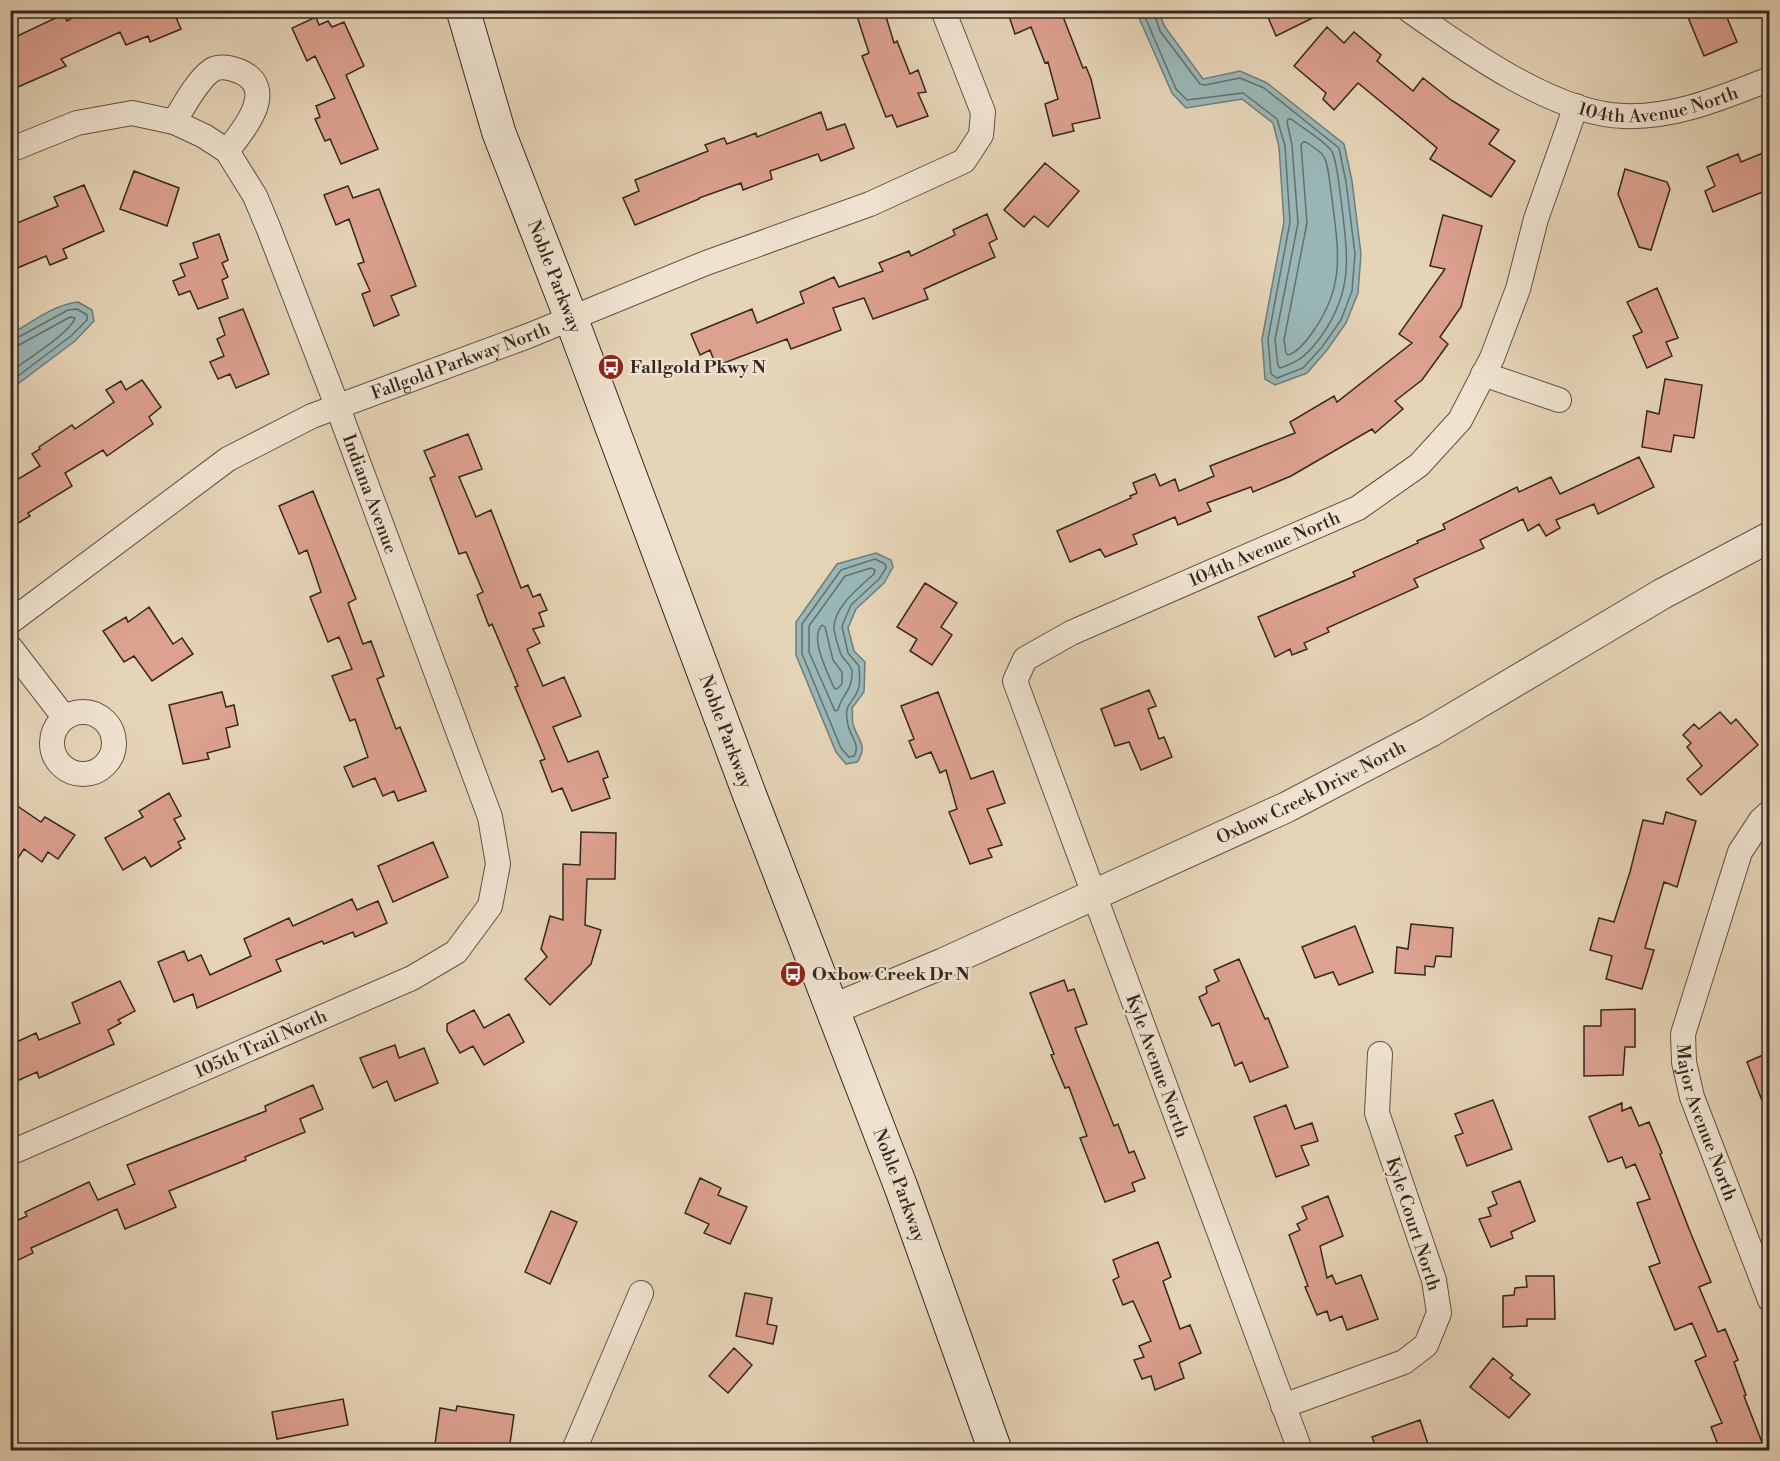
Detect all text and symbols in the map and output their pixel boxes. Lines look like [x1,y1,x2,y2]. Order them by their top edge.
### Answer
street label: 104th Avenue North [1575,81,1742,128]
street label: Noble Parkway [522,217,587,336]
street label: Fallgold Parkway North [368,317,554,405]
bus stop icon: Fallgold Pkwy N [596,352,626,382]
place label: Fallgold Pkwy N [630,356,766,379]
street label: Indiana Avenue [337,431,403,557]
street label: 104th Avenue North [1185,506,1344,592]
street label: Noble Parkway [694,671,758,791]
street label: Oxbow Creek Drive North [1213,735,1410,849]
bus stop icon: Oxbow Creek Dr N [778,959,808,989]
place label: Oxbow Creek Dr N [812,963,970,986]
street label: Kyle Avenue North [1120,991,1194,1141]
street label: 105th Trail North [191,1004,331,1084]
street label: Major Avenue North [1672,1043,1742,1204]
street label: Noble Parkway [868,1125,931,1245]
street label: Kyle Court North [1381,1154,1446,1294]

